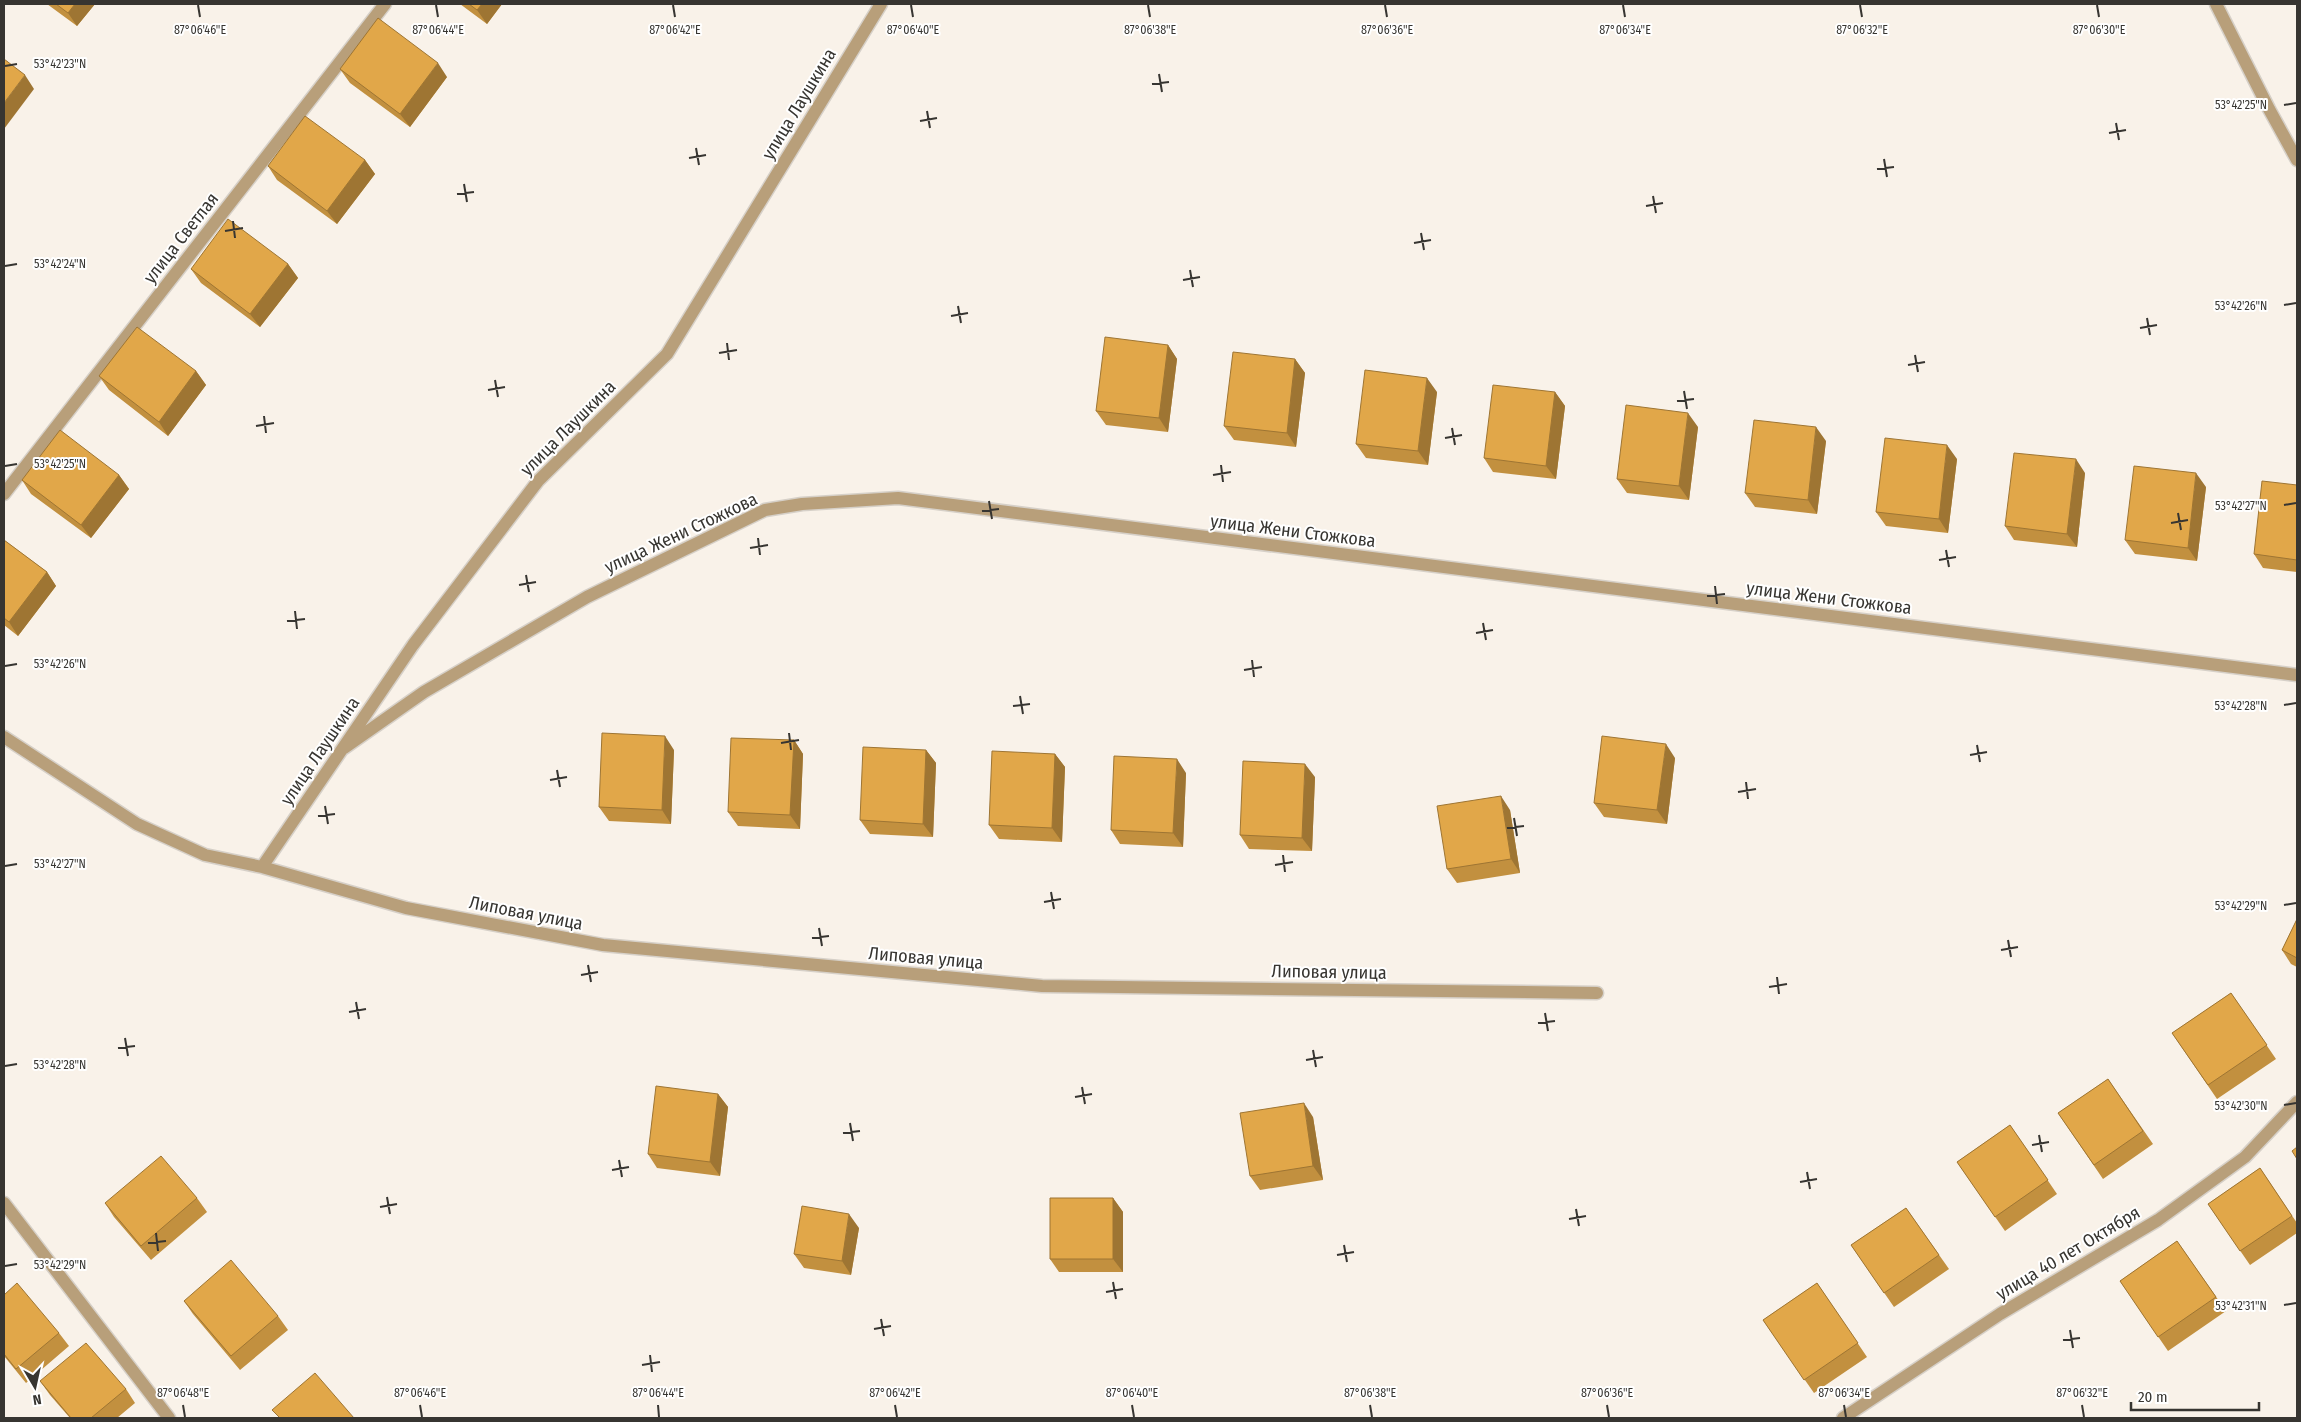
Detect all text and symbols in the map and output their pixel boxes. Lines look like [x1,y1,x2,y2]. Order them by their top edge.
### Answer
text: 87°06'46"E [174,23,226,37]
text: 87°06'44"E [412,23,464,37]
text: 87°06'42"E [649,23,701,37]
text: 87°06'40"E [887,23,940,37]
text: 87°06'38"E [1124,23,1176,37]
text: 87°06'36"E [1361,23,1413,37]
text: 87°06'34"E [1599,23,1651,37]
text: 87°06'32"E [1836,23,1888,37]
text: 87°06'30"E [2073,23,2126,37]
street label: улица Лаушкина [757,44,841,164]
text: 53°42'23"N [34,57,86,71]
text: 53°42'25"N [2215,98,2267,112]
street label: улица Светлая [139,188,223,288]
text: 53°42'24"N [34,257,86,271]
text: 53°42'26"N [2215,299,2267,313]
street label: улица Лаушкина [516,376,620,480]
text: 53°42'25"N [34,457,86,471]
street label: улица Жени Стожкова [601,488,761,578]
text: 53°42'27"N [2215,499,2267,513]
street label: улица Жени Стожкова [1209,510,1377,552]
street label: улица Жени Стожкова [1745,577,1913,619]
text: 53°42'26"N [34,657,86,671]
street label: улица Лаушкина [276,693,364,809]
text: 53°42'28"N [2215,699,2267,713]
text: 53°42'27"N [34,857,86,871]
street label: Липовая улица [467,891,585,935]
text: 53°42'29"N [2215,899,2267,913]
street label: Липовая улица [868,942,985,974]
street label: Липовая улица [1271,960,1387,984]
text: 53°42'28"N [34,1058,86,1072]
text: 53°42'30"N [2214,1099,2268,1113]
street label: улица 40 лет Октября [1992,1201,2144,1305]
text: 53°42'29"N [34,1258,86,1272]
text: 53°42'31"N [2215,1299,2267,1313]
north arrow [10,1362,60,1412]
scale bar [2131,1380,2258,1412]
text: 87°06'48"E [157,1386,209,1400]
text: 87°06'46"E [394,1386,446,1400]
text: 87°06'44"E [632,1386,684,1400]
text: 87°06'42"E [869,1386,921,1400]
text: 87°06'40"E [1106,1386,1159,1400]
text: 87°06'38"E [1344,1386,1396,1400]
text: 87°06'36"E [1581,1386,1633,1400]
text: 87°06'34"E [1818,1386,1870,1400]
text: 87°06'32"E [2056,1386,2108,1400]
text: 20 m [2138,1388,2168,1406]
text: N [31,1390,42,1408]

